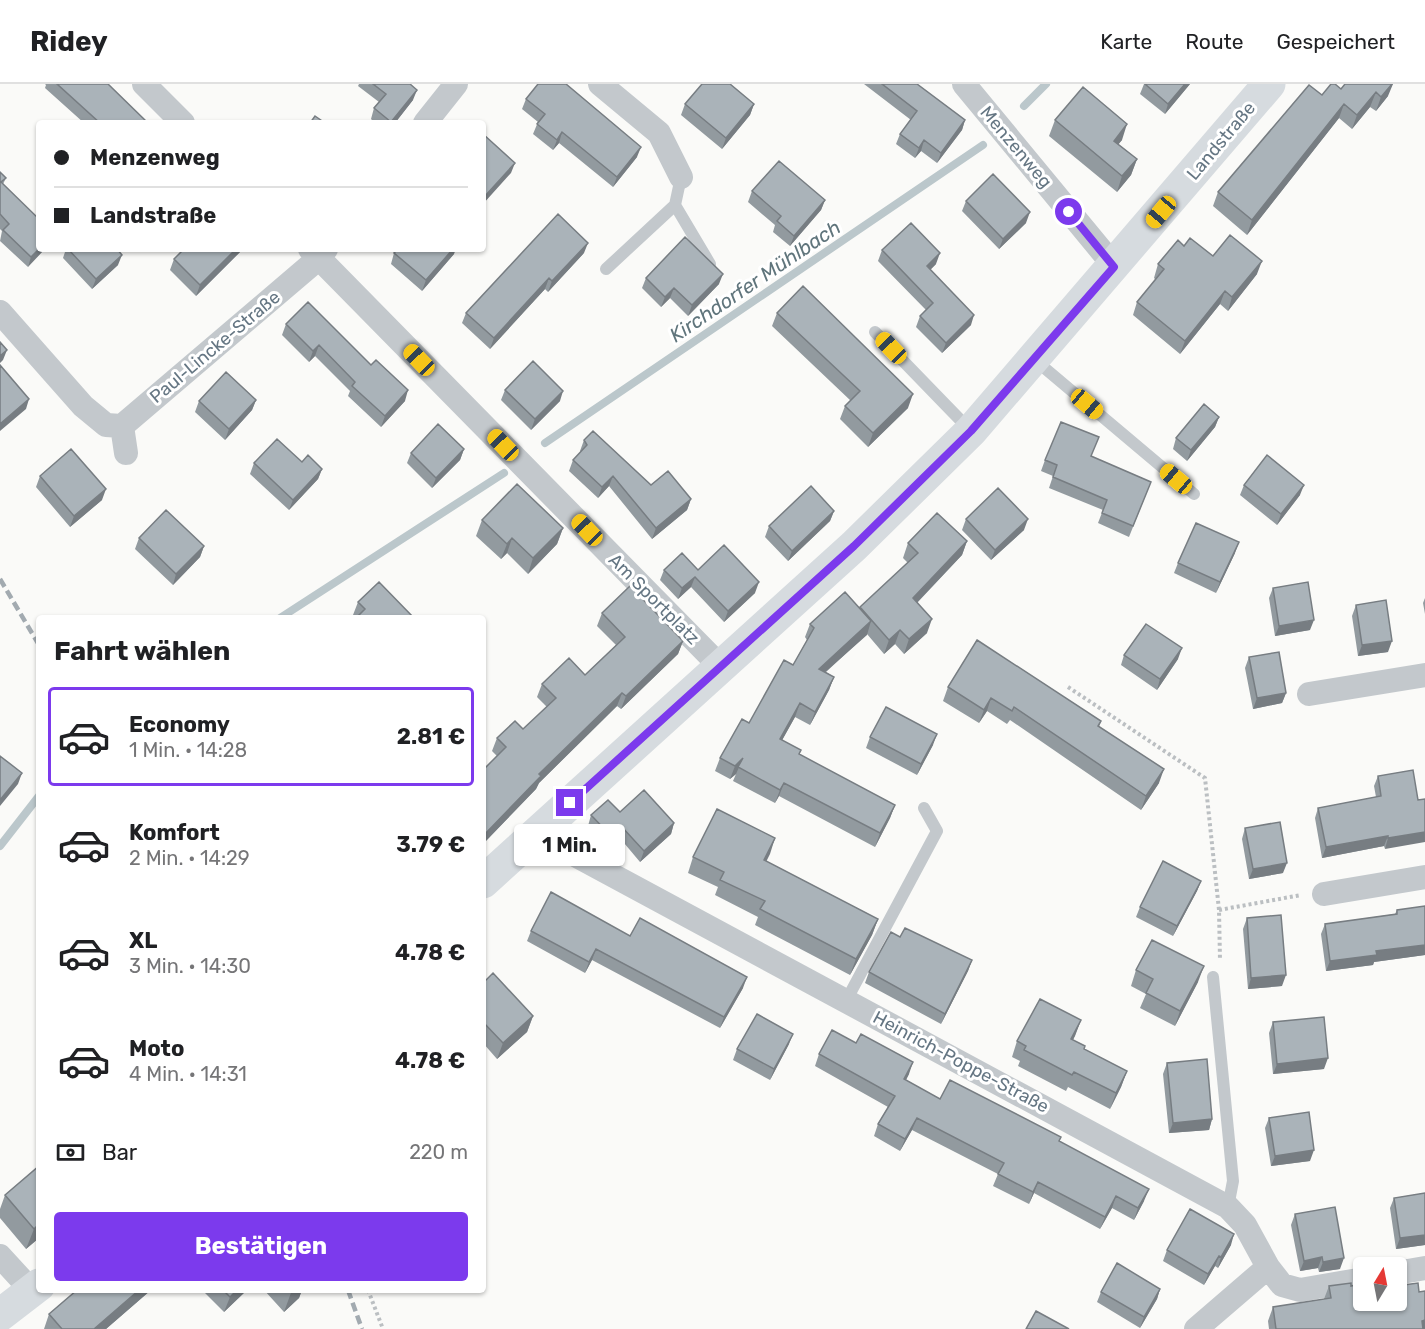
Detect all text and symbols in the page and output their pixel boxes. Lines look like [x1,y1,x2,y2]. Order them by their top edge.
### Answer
text: Ridey [30,25,108,58]
text: Karte [1100,29,1152,54]
text: Route [1185,29,1244,54]
text: Gespeichert [1277,29,1395,54]
street label: Landstraße [1182,97,1260,185]
street label: Menzenweg [975,102,1057,192]
text: Menzenweg [90,144,220,171]
car [1143,192,1179,232]
route start [1055,198,1082,225]
text: Landstraße [90,202,216,229]
water label: Kirchdorfer Mühlbach [665,215,845,347]
street label: Paul-Lincke-Straße [145,286,285,408]
car [872,329,910,367]
car [400,341,438,379]
car [1067,386,1107,422]
car [484,426,522,464]
car [1156,461,1196,497]
car [568,511,606,549]
street label: Am Sportplatz [604,549,704,649]
text: Fahrt wählen [54,635,230,667]
icon: car [57,710,111,764]
text: Economy [129,711,230,738]
text: 2.81 € [397,723,465,750]
text: 1 Min. · 14:28 [129,738,247,762]
route end [556,789,583,816]
icon: car [57,818,111,872]
text: Komfort [129,819,220,846]
callout: 1 Min. [514,824,626,866]
text: 3.79 € [396,831,465,858]
text: 1 Min. [542,833,597,857]
text: 2 Min. · 14:29 [129,846,250,870]
icon: car [57,926,111,980]
text: XL [129,927,157,954]
text: 4.78 € [395,939,465,966]
text: 3 Min. · 14:30 [129,954,251,978]
street label: Heinrich-Poppe-Straße [869,1006,1053,1118]
icon: car [57,1034,111,1088]
text: Moto [129,1035,184,1062]
text: 4.78 € [395,1047,465,1074]
text: 4 Min. · 14:31 [129,1062,247,1086]
icon: cash [54,1136,87,1169]
text: Bar [102,1139,137,1166]
text: 220 m [409,1140,468,1164]
button: Bestätigen [54,1212,468,1281]
north arrow [1353,1257,1407,1311]
map controls [1353,1257,1407,1311]

